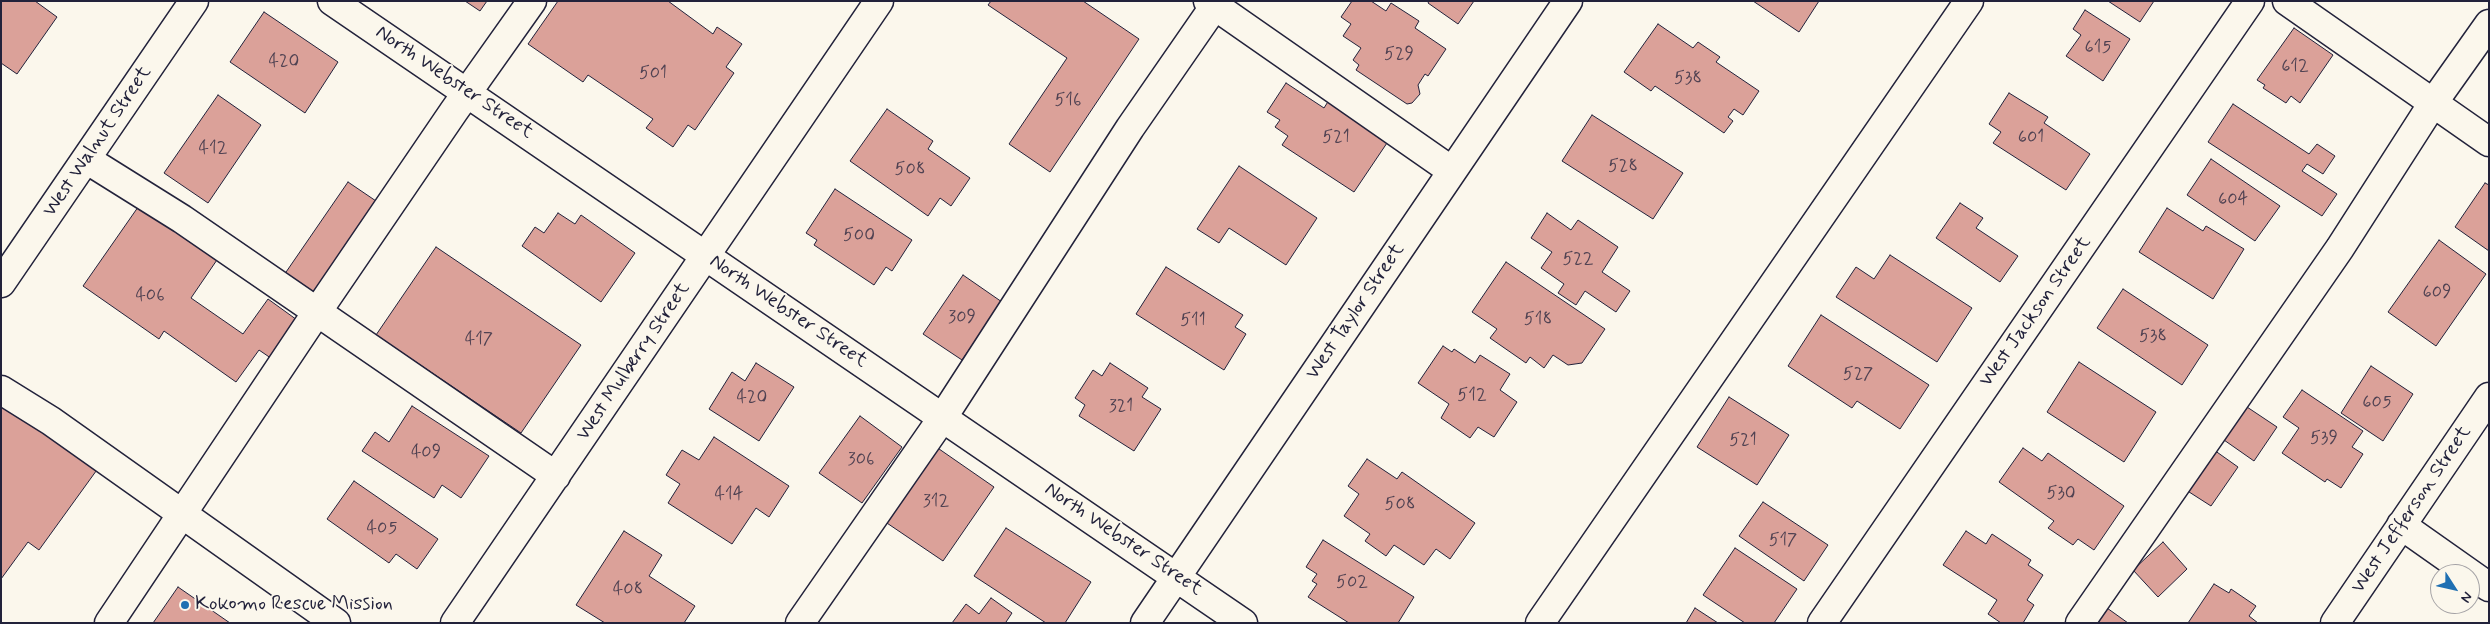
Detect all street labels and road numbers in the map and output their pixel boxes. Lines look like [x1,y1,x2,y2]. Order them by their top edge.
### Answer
street label: North Webster Street [370,21,538,145]
street label: West Walnut Street [39,62,157,222]
street label: West Jackson Street [1975,232,2097,392]
street label: West Taylor Street [1302,239,1410,385]
street label: North Webster Street [704,250,872,374]
street label: West Mulberry Street [572,278,696,446]
street label: West Jefferson Street [2347,422,2477,598]
street label: North Webster Street [1039,478,1207,602]

